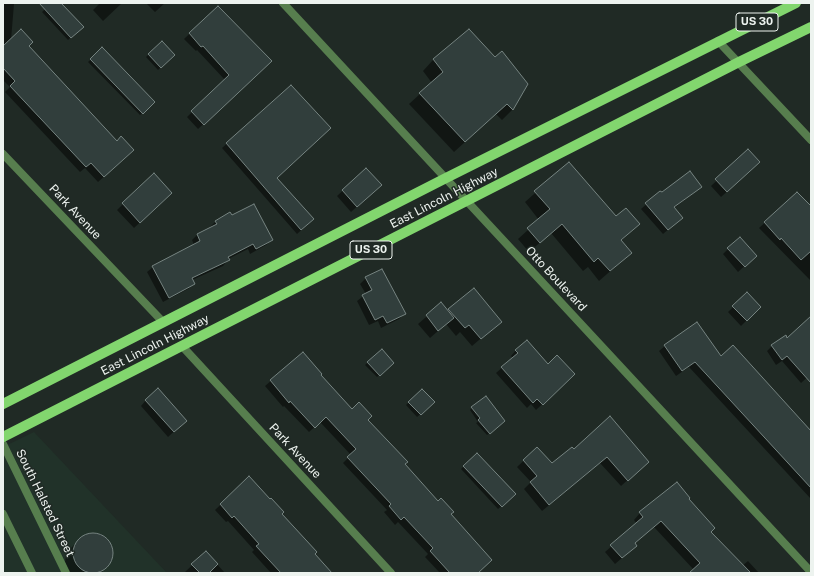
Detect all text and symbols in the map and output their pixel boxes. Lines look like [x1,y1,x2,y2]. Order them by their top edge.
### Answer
road number: US 30 [736,13,778,31]
street label: East Lincoln Highway [388,164,500,232]
street label: Park Avenue [46,182,104,242]
road number: US 30 [350,241,392,259]
street label: Otto Boulevard [522,244,590,314]
street label: East Lincoln Highway [99,311,211,379]
street label: Park Avenue [266,421,324,481]
street label: South Halsted Street [13,447,77,559]

